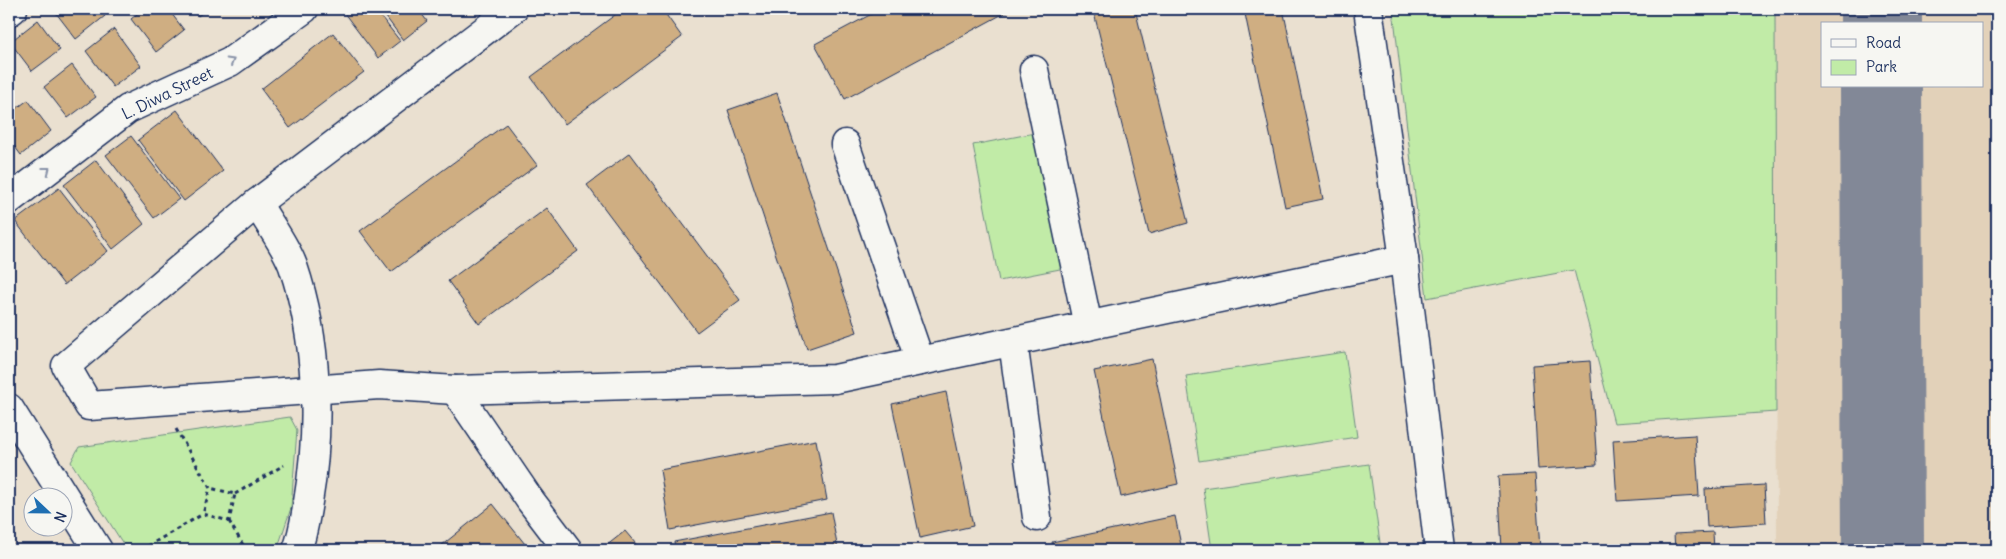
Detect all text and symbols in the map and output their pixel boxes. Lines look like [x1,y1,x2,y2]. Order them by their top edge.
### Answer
legend [1821,22,1984,88]
text: Road [1866,33,1901,52]
one-way arrow [225,57,234,67]
text: Park [1866,57,1897,76]
street label: L. Diwa Street [118,62,216,124]
one-way arrow [41,168,50,176]
north arrow [22,486,72,536]
text: N [50,509,70,525]

